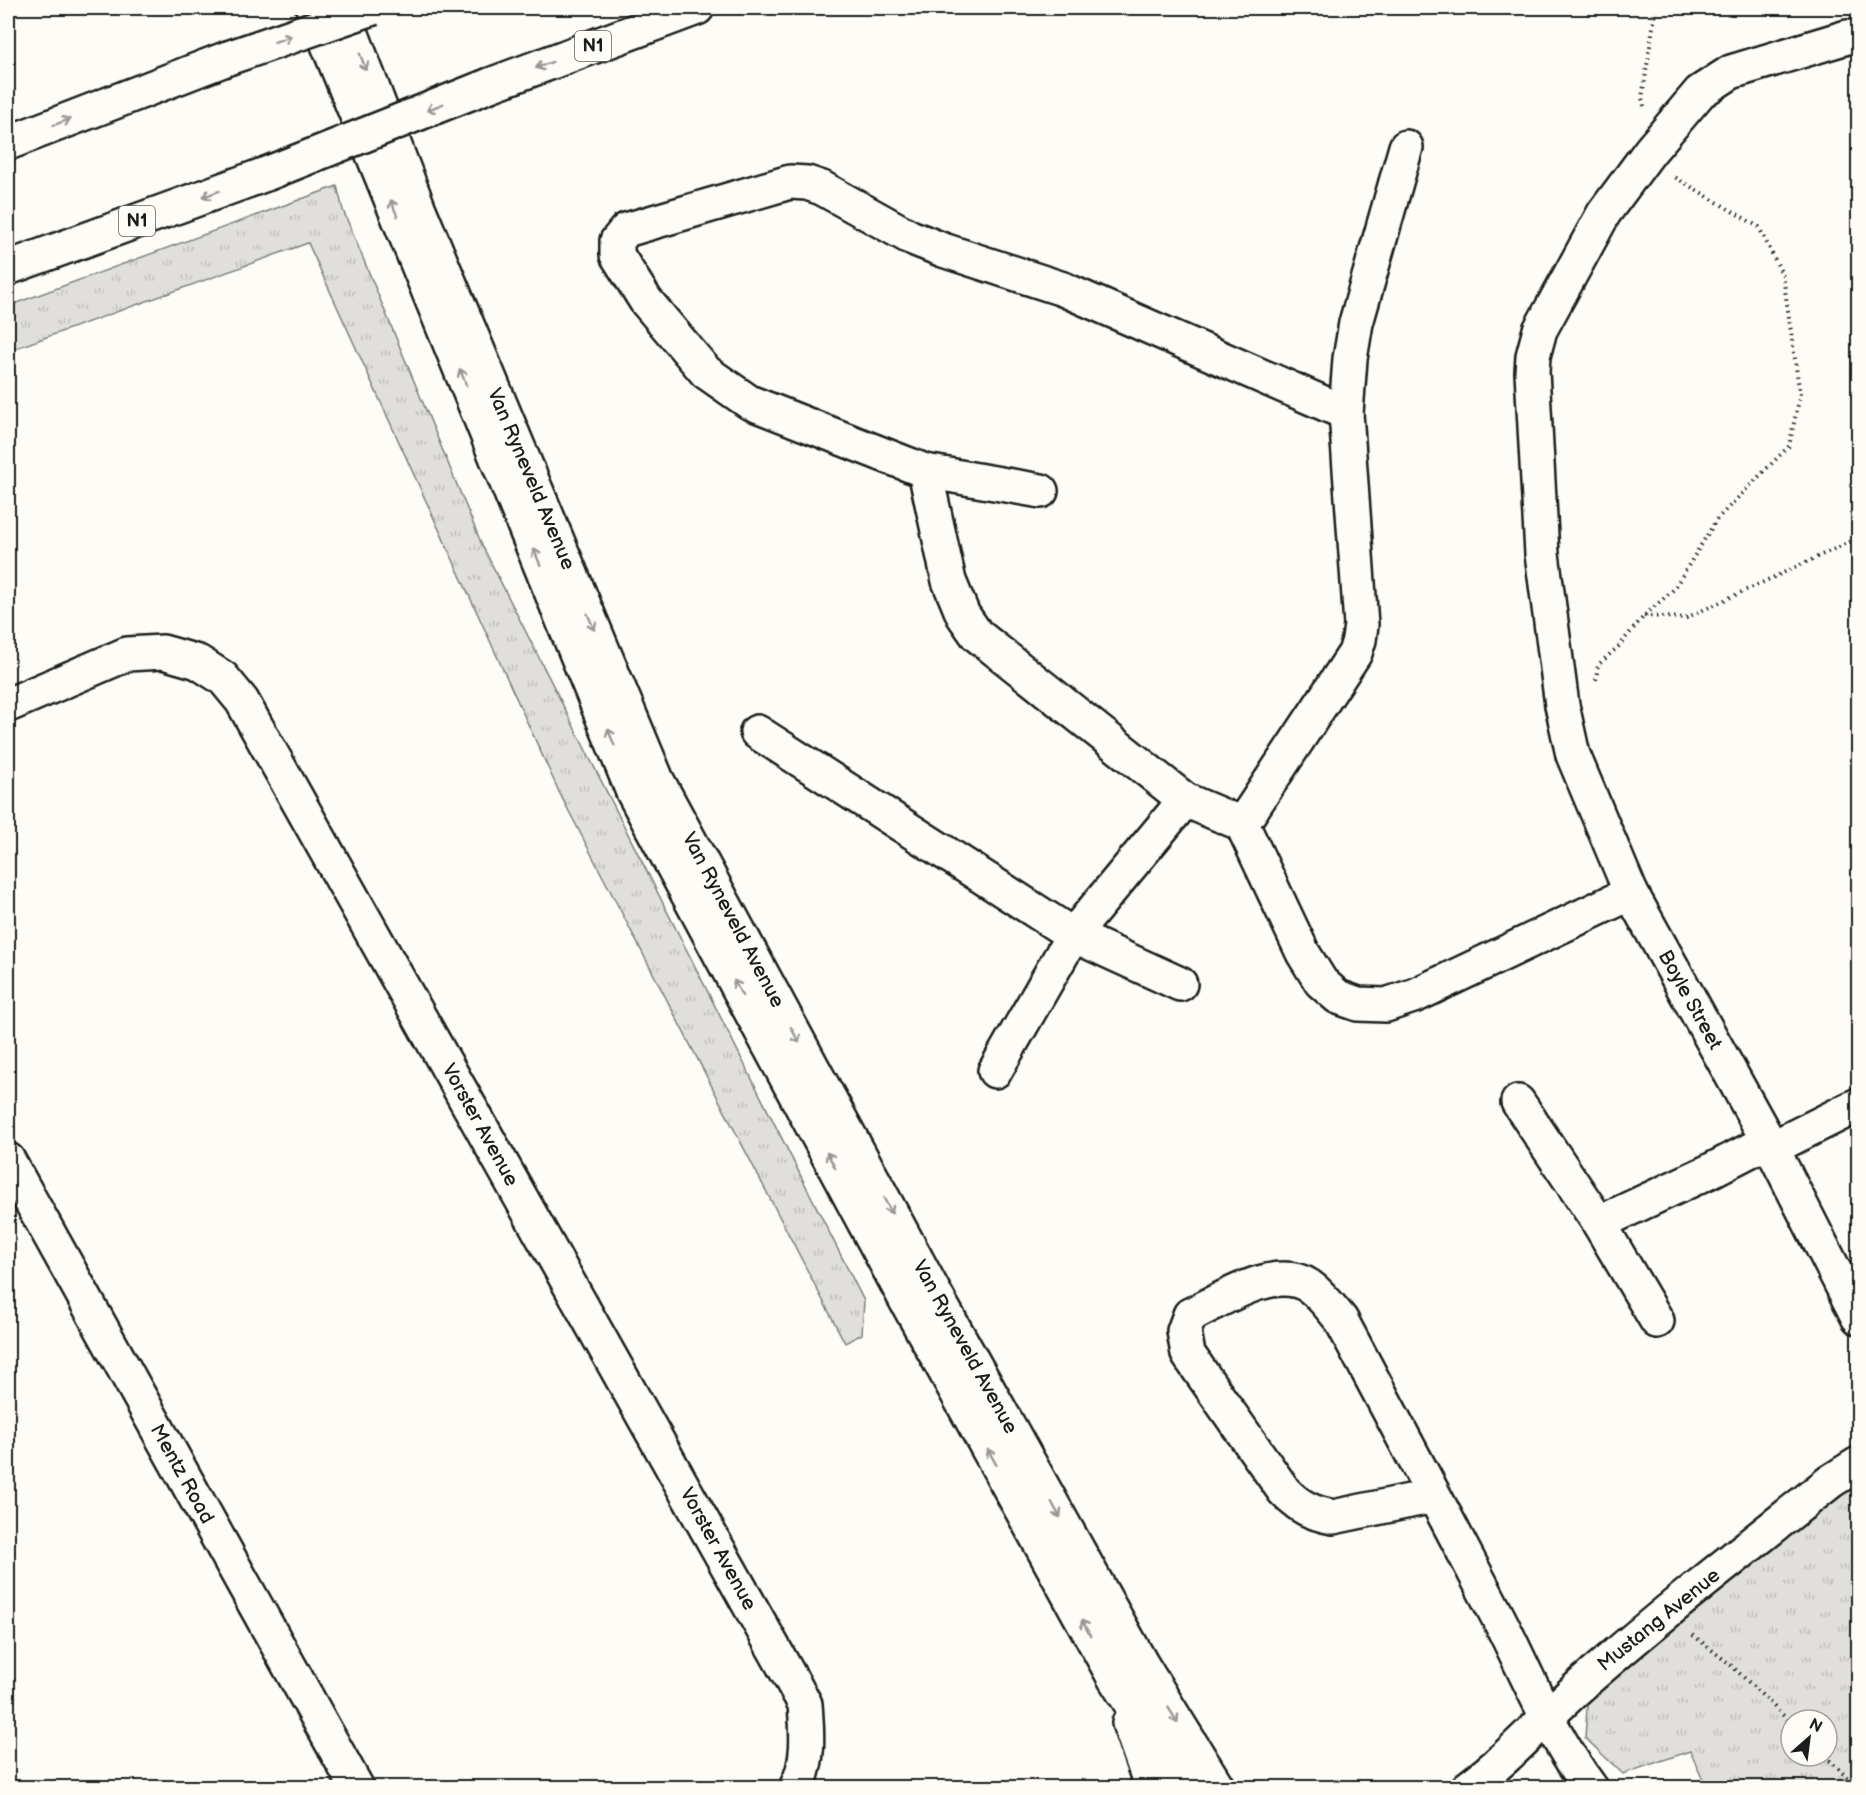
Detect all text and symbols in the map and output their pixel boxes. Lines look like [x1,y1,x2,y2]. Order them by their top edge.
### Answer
road number: N1 [575,31,611,61]
one-way arrow [273,32,292,43]
one-way arrow [358,52,369,71]
one-way arrow [535,60,554,71]
one-way arrow [426,102,445,113]
one-way arrow [52,115,71,126]
one-way arrow [203,190,221,201]
one-way arrow [388,199,399,217]
road number: N1 [119,206,155,236]
one-way arrow [457,368,468,387]
street label: Van Ryneveld Avenue [482,385,580,574]
one-way arrow [531,548,542,567]
one-way arrow [586,612,597,631]
one-way arrow [605,729,616,747]
street label: Van Ryneveld Avenue [677,828,789,1012]
street label: Boyle Street [1653,946,1727,1054]
one-way arrow [732,980,744,997]
one-way arrow [789,1026,801,1043]
street label: Vorster Avenue [436,1060,524,1191]
one-way arrow [825,1151,836,1169]
one-way arrow [883,1197,894,1215]
street label: Van Ryneveld Avenue [907,1256,1023,1438]
street label: Mentz Road [145,1420,219,1528]
one-way arrow [986,1449,998,1466]
street label: Vorster Avenue [674,1484,762,1615]
one-way arrow [1050,1501,1062,1518]
street label: Mustang Avenue [1593,1563,1725,1677]
one-way arrow [1080,1619,1091,1637]
one-way arrow [1167,1706,1179,1723]
north arrow [1779,1708,1839,1768]
text: N [1806,1715,1825,1737]

